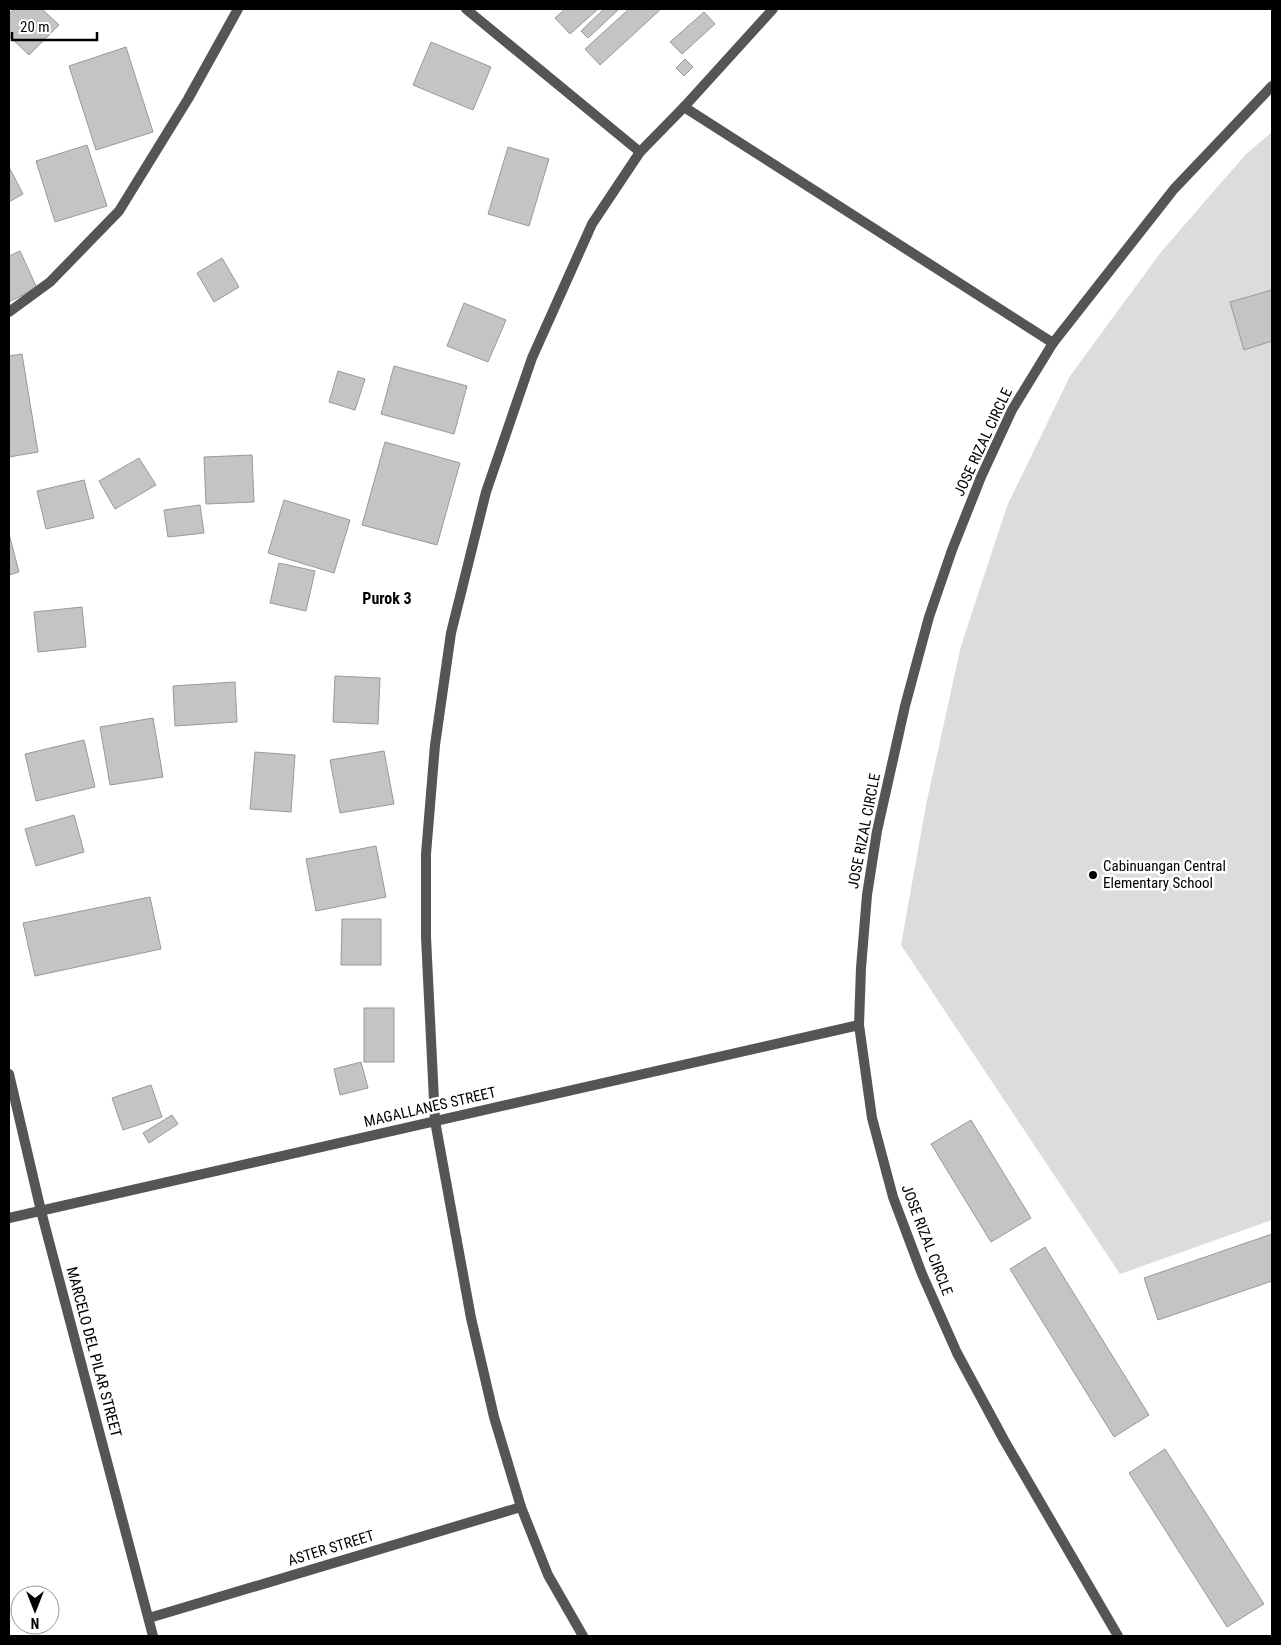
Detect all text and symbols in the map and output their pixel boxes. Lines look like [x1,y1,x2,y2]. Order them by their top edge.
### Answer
scale bar [12,10,98,42]
text: 20 m [20,18,50,36]
street label: JOSE RIZAL CIRCLE [950,385,1016,499]
district label: Purok 3 [362,589,412,608]
street label: JOSE RIZAL CIRCLE [844,772,884,890]
place label: Cabinuangan Central Elementary School [1103,857,1226,892]
marker: Cabinuangan Central Elementary School [1087,869,1099,881]
street label: MAGALLANES STREET [362,1083,498,1131]
street label: JOSE RIZAL CIRCLE [898,1182,956,1298]
street label: MARCELO DEL PILAR STREET [63,1265,125,1439]
street label: ASTER STREET [286,1526,377,1570]
north arrow [10,1585,60,1635]
text: N [31,1615,39,1631]

